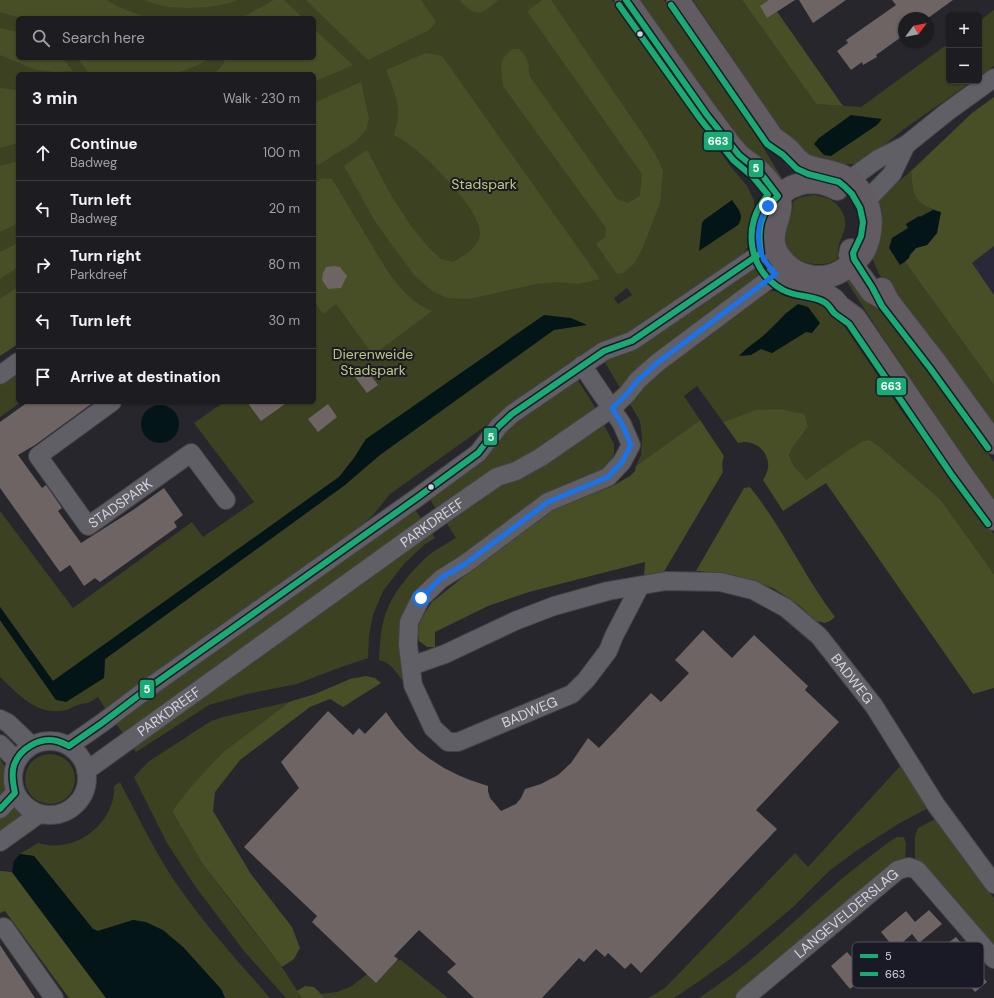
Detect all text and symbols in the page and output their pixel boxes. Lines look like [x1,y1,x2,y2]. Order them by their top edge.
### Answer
north arrow [898,12,934,48]
map controls [946,12,982,84]
button: + [946,12,982,48]
search box [16,16,316,60]
icon: search [30,27,52,49]
text: Search here [62,28,145,48]
unlabelled marker [635,29,645,39]
button: − [946,48,982,84]
text: 3 min [32,87,77,109]
text: Walk · 230 m [223,90,300,107]
line badge: 663 [703,131,733,151]
text: Continue [70,134,138,154]
text: 663 [708,134,728,148]
icon: ahead [32,142,54,164]
text: 100 m [263,144,300,161]
text: Badweg [70,154,117,171]
line badge: 5 [748,159,764,178]
text: 5 [753,161,760,175]
park label: Stadspark [451,175,517,193]
text: Turn left [70,190,131,210]
route end [759,197,777,215]
icon: left [32,198,54,220]
text: 20 m [269,200,300,217]
text: Badweg [70,210,117,227]
text: Turn right [70,246,141,266]
icon: right [32,254,54,276]
text: 80 m [268,256,300,273]
text: Parkdreef [70,266,127,283]
icon: left [32,310,54,332]
text: Turn left [70,311,131,331]
text: 30 m [268,312,300,329]
park label: Dierenweide Stadspark [333,345,413,379]
icon: arrive [32,366,54,388]
text: Arrive at destination [70,367,221,387]
line badge: 663 [876,377,907,396]
text: 663 [881,379,901,393]
line badge: 5 [483,427,498,446]
text: 5 [488,430,495,444]
street label: STADSPARK [85,474,156,532]
unlabelled marker [426,482,436,492]
street label: PARKDREEF [397,493,468,551]
route start [412,589,430,607]
street label: BADWEG [827,650,878,707]
line badge: 5 [139,679,155,699]
street label: PARKDREEF [134,682,205,740]
text: 5 [144,682,151,696]
street label: BADWEG [499,692,560,732]
street label: LANGEVELDERSLAG [790,865,902,962]
legend [852,942,984,988]
text: 5 [885,949,892,963]
text: 663 [885,967,905,981]

